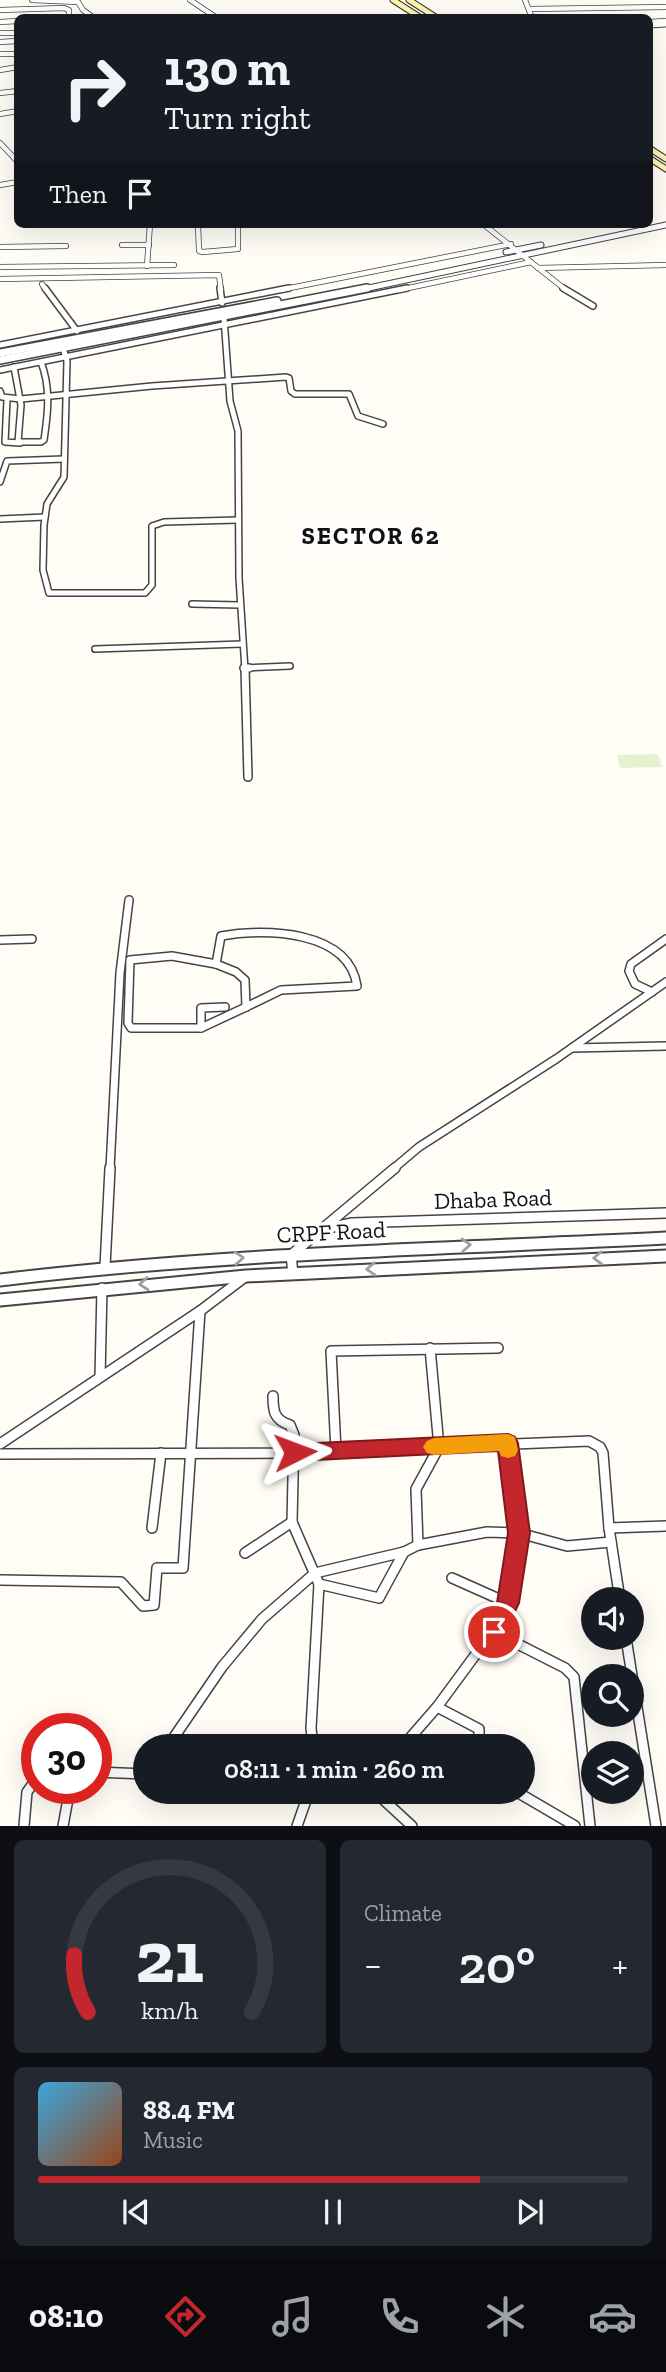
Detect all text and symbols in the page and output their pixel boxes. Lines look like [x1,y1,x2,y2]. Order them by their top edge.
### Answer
text: 130 m [164,39,290,98]
icon: right [49,42,140,133]
text: Turn right [164,99,311,137]
icon: arrive [121,175,159,213]
text: Then [49,178,107,210]
district label: SECTOR 62 [301,521,441,550]
street label: Dhaba Road [434,1183,553,1215]
street label: CRPF Road [276,1215,387,1249]
one-way arrow [461,1238,472,1253]
one-way arrow [233,1251,244,1266]
one-way arrow [592,1251,603,1266]
one-way arrow [365,1262,376,1277]
one-way arrow [138,1276,149,1291]
position arrow [258,1415,332,1489]
map controls [581,1587,644,1804]
button: sound [581,1587,644,1650]
pin [464,1602,524,1662]
icon: arrive [475,1613,513,1651]
button: search [581,1664,644,1727]
speed limit sign: 30 [21,1713,112,1804]
button: layers [581,1741,644,1804]
text: 08:11 · 1 min · 260 m [224,1753,444,1785]
text: Climate [364,1899,442,1927]
text: 21 [136,1914,204,2002]
text: 20° [458,1934,535,1996]
text: − [364,1942,382,1988]
text: + [612,1942,628,1988]
text: km/h [141,1995,199,2025]
text: 88.4 FM [143,2094,235,2126]
text: Music [143,2126,203,2154]
icon: previous [117,2193,155,2231]
icon: pause [314,2193,352,2231]
icon: next [511,2193,549,2231]
icon: directions [161,2292,210,2341]
icon: music [268,2292,317,2341]
icon: phone [375,2292,424,2341]
icon: climate [481,2292,530,2341]
icon: car [588,2292,637,2341]
text: 08:10 [29,2297,104,2335]

